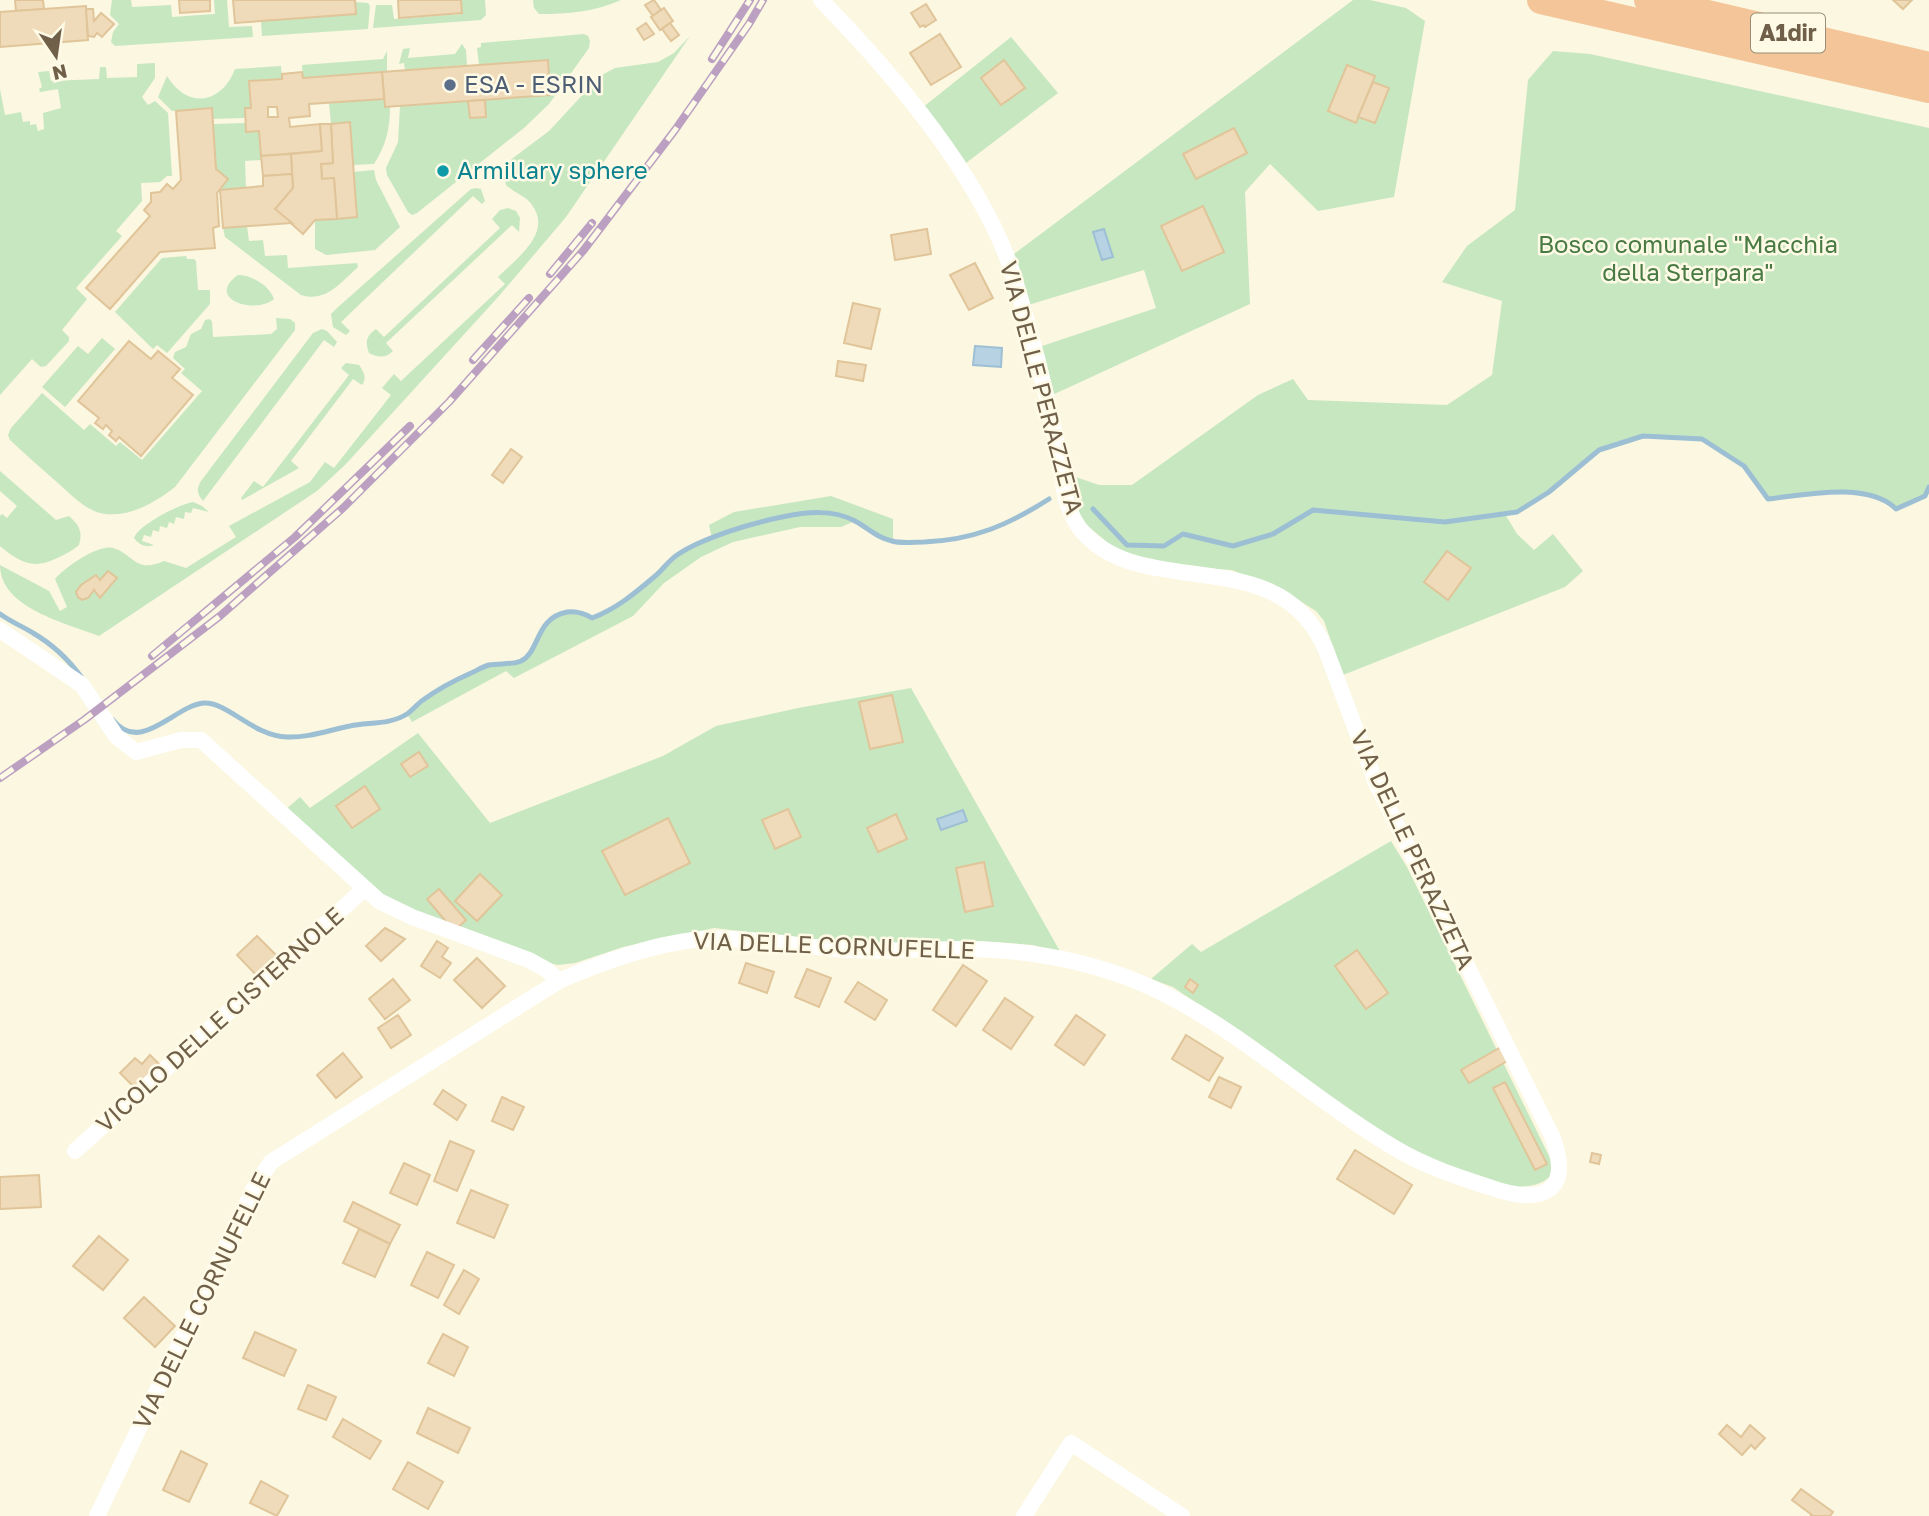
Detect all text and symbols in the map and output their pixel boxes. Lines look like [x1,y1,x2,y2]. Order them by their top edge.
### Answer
road number: A1dir [1751,14,1825,52]
north arrow [21,21,91,91]
text: N [50,60,70,86]
place label: ESA - ESRIN [464,69,603,98]
marker: ESA - ESRIN [442,77,458,93]
place label: Armillary sphere [457,155,648,184]
marker: Armillary sphere [435,163,451,179]
park label: Bosco comunale "Macchia della Sterpara" [1538,229,1838,286]
street label: VIA DELLE PERAZZETA [995,258,1090,517]
street label: VIA DELLE PERAZZETA [1345,725,1482,974]
street label: VICOLO DELLE CISTERNOLE [89,900,349,1138]
street label: VIA DELLE CORNUFELLE [693,925,976,964]
street label: VIA DELLE CORNUFELLE [126,1167,276,1434]

